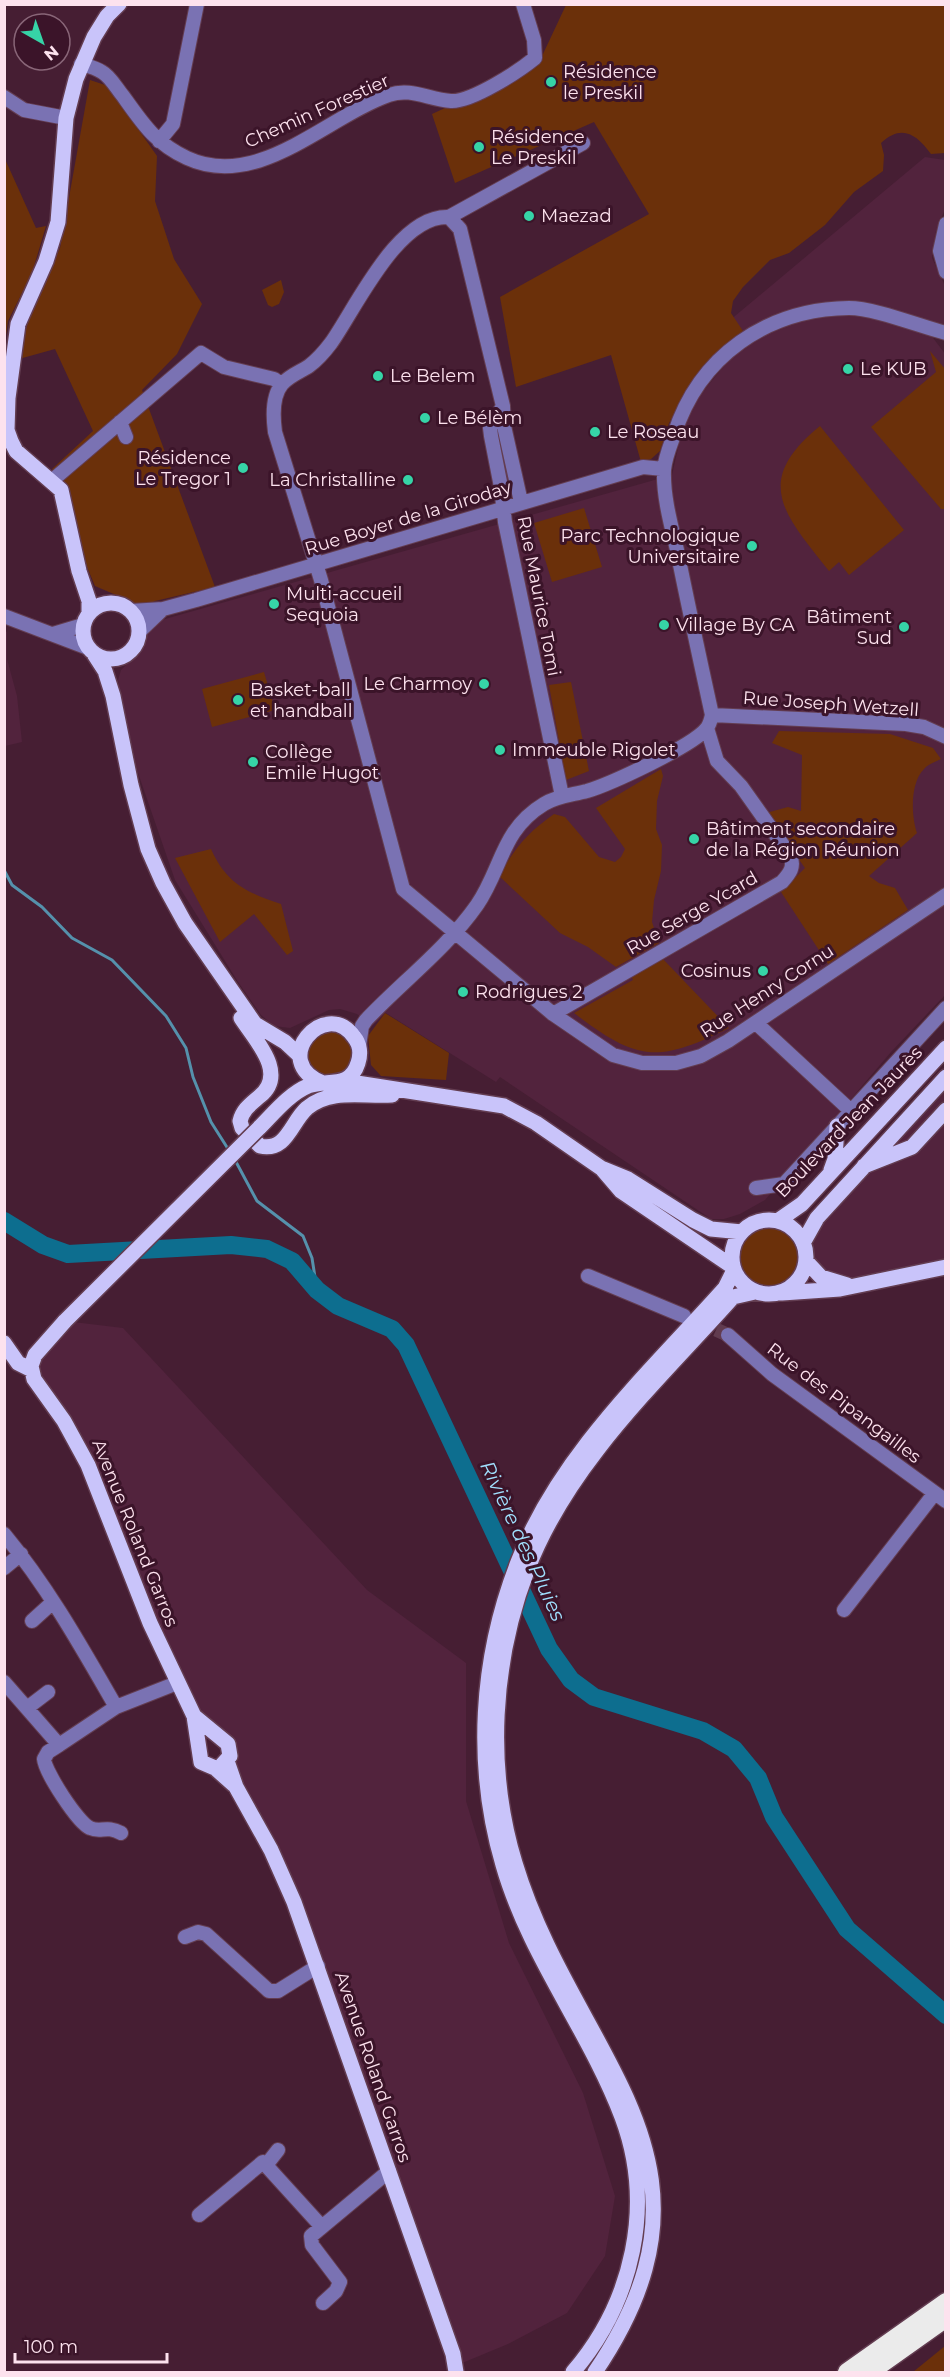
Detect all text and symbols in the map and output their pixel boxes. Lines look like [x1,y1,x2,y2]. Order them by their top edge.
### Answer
north arrow [12,12,72,72]
text: N [40,42,62,65]
place label: Résidence le Preskil [563,61,657,104]
street label: Chemin Forestier [241,69,393,153]
marker: Résidence le Preskil [544,75,558,89]
place label: Résidence Le Preskil [491,126,585,169]
marker: Résidence Le Preskil [472,140,486,154]
place label: Maezad [541,205,612,227]
marker: Maezad [522,209,536,223]
place label: Le KUB [860,358,927,380]
marker: Le KUB [841,362,855,376]
place label: Le Belem [390,365,475,387]
marker: Le Belem [371,369,385,383]
place label: Le Bélèm [437,407,522,429]
marker: Le Bélèm [418,411,432,425]
place label: Le Roseau [607,421,699,443]
marker: Le Roseau [588,425,602,439]
place label: Résidence Le Tregor 1 [135,447,231,490]
marker: Résidence Le Tregor 1 [236,461,250,475]
place label: La Christalline [269,469,396,491]
marker: La Christalline [401,473,415,487]
street label: Rue Boyer de la Giroday [302,476,514,560]
street label: Rue Maurice Tomi [513,514,565,678]
place label: Parc Technologique Universitaire [561,525,740,568]
marker: Parc Technologique Universitaire [745,539,759,553]
place label: Multi-accueil Sequoia [286,583,402,626]
marker: Multi-accueil Sequoia [267,597,281,611]
place label: Bâtiment Sud [806,606,892,649]
place label: Village By CA [676,614,795,636]
marker: Village By CA [657,618,671,632]
marker: Bâtiment Sud [897,620,911,634]
place label: Le Charmoy [363,673,472,695]
marker: Le Charmoy [477,677,491,691]
place label: Basket-ball et handball [250,679,353,722]
street label: Rue Joseph Wetzell [742,687,920,721]
marker: Basket-ball et handball [231,693,245,707]
place label: Immeuble Rigolet [512,739,676,761]
place label: Collège Emile Hugot [265,741,379,784]
marker: Immeuble Rigolet [493,743,507,757]
marker: Collège Emile Hugot [246,755,260,769]
place label: Bâtiment secondaire de la Région Réunion [706,818,900,861]
marker: Bâtiment secondaire de la Région Réunion [687,832,701,846]
street label: Rue Serge Ycard [622,867,762,959]
street label: Rue Henry Cornu [696,940,838,1042]
place label: Cosinus [681,960,751,982]
marker: Cosinus [756,964,770,978]
place label: Rodrigues 2 [475,981,582,1003]
marker: Rodrigues 2 [456,985,470,999]
street label: Boulevard Jean Jaurès [771,1042,927,1202]
street label: Rue des Pipangailles [763,1338,926,1468]
street label: Avenue Roland Garros [87,1436,183,1630]
water label: Rivière des Pluies [475,1457,571,1625]
street label: Avenue Roland Garros [330,1969,416,2165]
scale bar [15,2326,166,2364]
text: 100 m [24,2336,78,2358]

